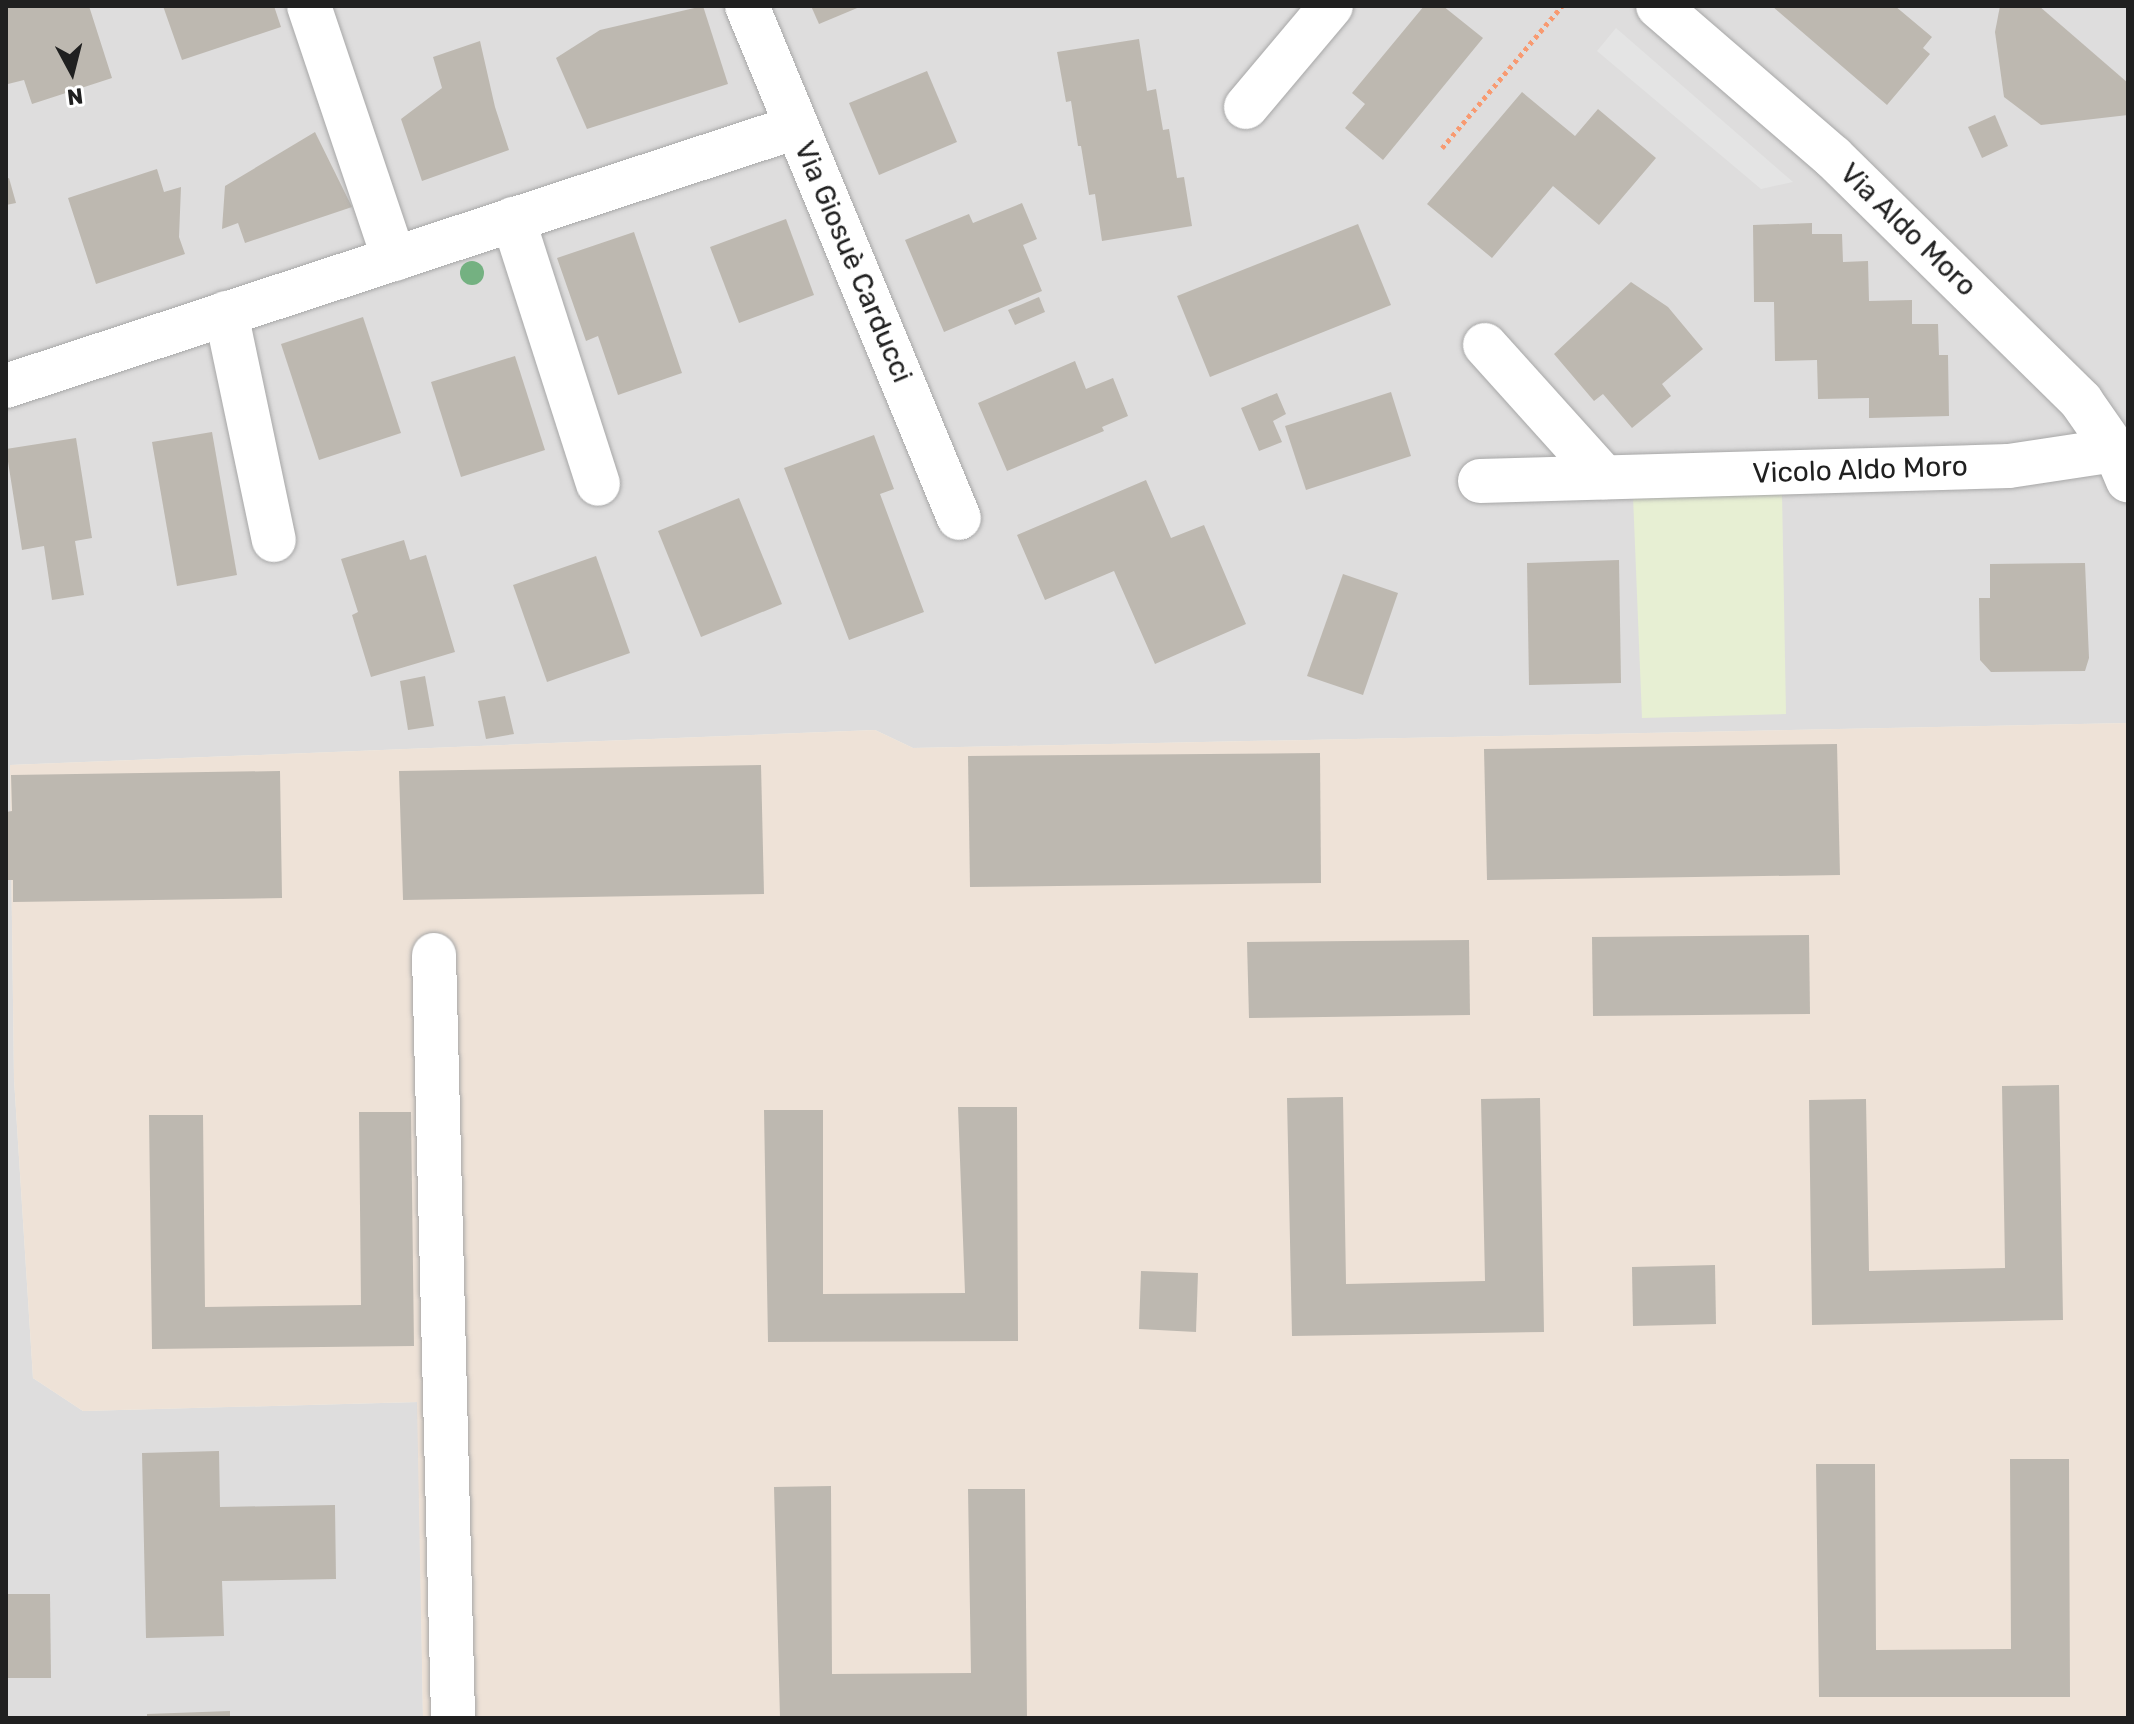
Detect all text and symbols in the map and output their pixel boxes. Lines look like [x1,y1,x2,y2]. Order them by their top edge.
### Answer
north arrow [32,32,112,112]
text: N [65,82,84,111]
street label: Via Giosuè Carducci [787,136,919,388]
street label: Via Aldo Moro [1833,156,1983,304]
street label: Vicolo Aldo Moro [1751,449,1969,491]

